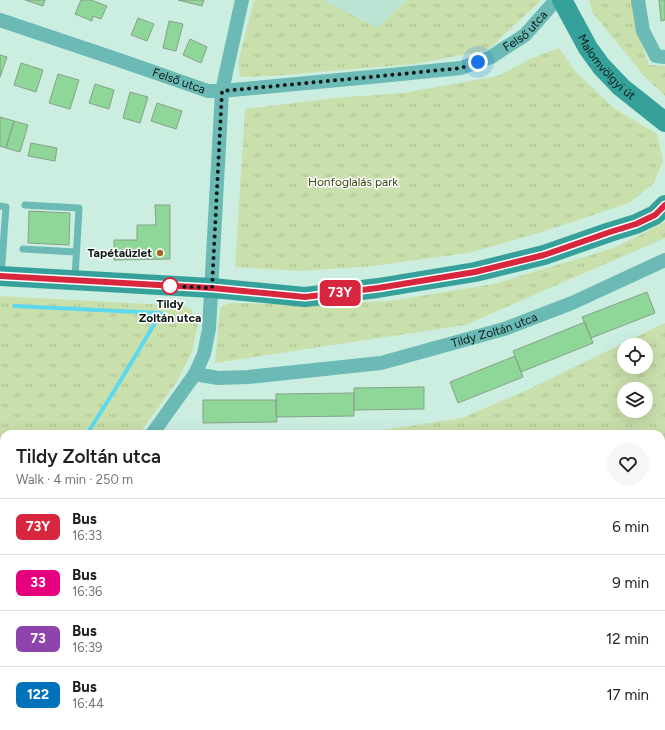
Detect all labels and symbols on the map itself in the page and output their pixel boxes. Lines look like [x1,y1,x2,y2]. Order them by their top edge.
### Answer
street label: Felső utca [500,8,550,54]
street label: Malomvölgyi út [575,32,638,103]
your location [468,52,488,72]
street label: Felső utca [151,65,207,97]
park label: Honfoglalás park [308,175,398,189]
place label: Tapétaüzlet [87,246,152,260]
marker: Tapétaüzlet [155,248,165,258]
marker: Tildy Zoltán utca [161,277,179,295]
line badge: 73Y [317,280,363,306]
place label: Tildy Zoltán utca [139,297,201,325]
street label: Tildy Zoltán utca [449,310,539,350]

